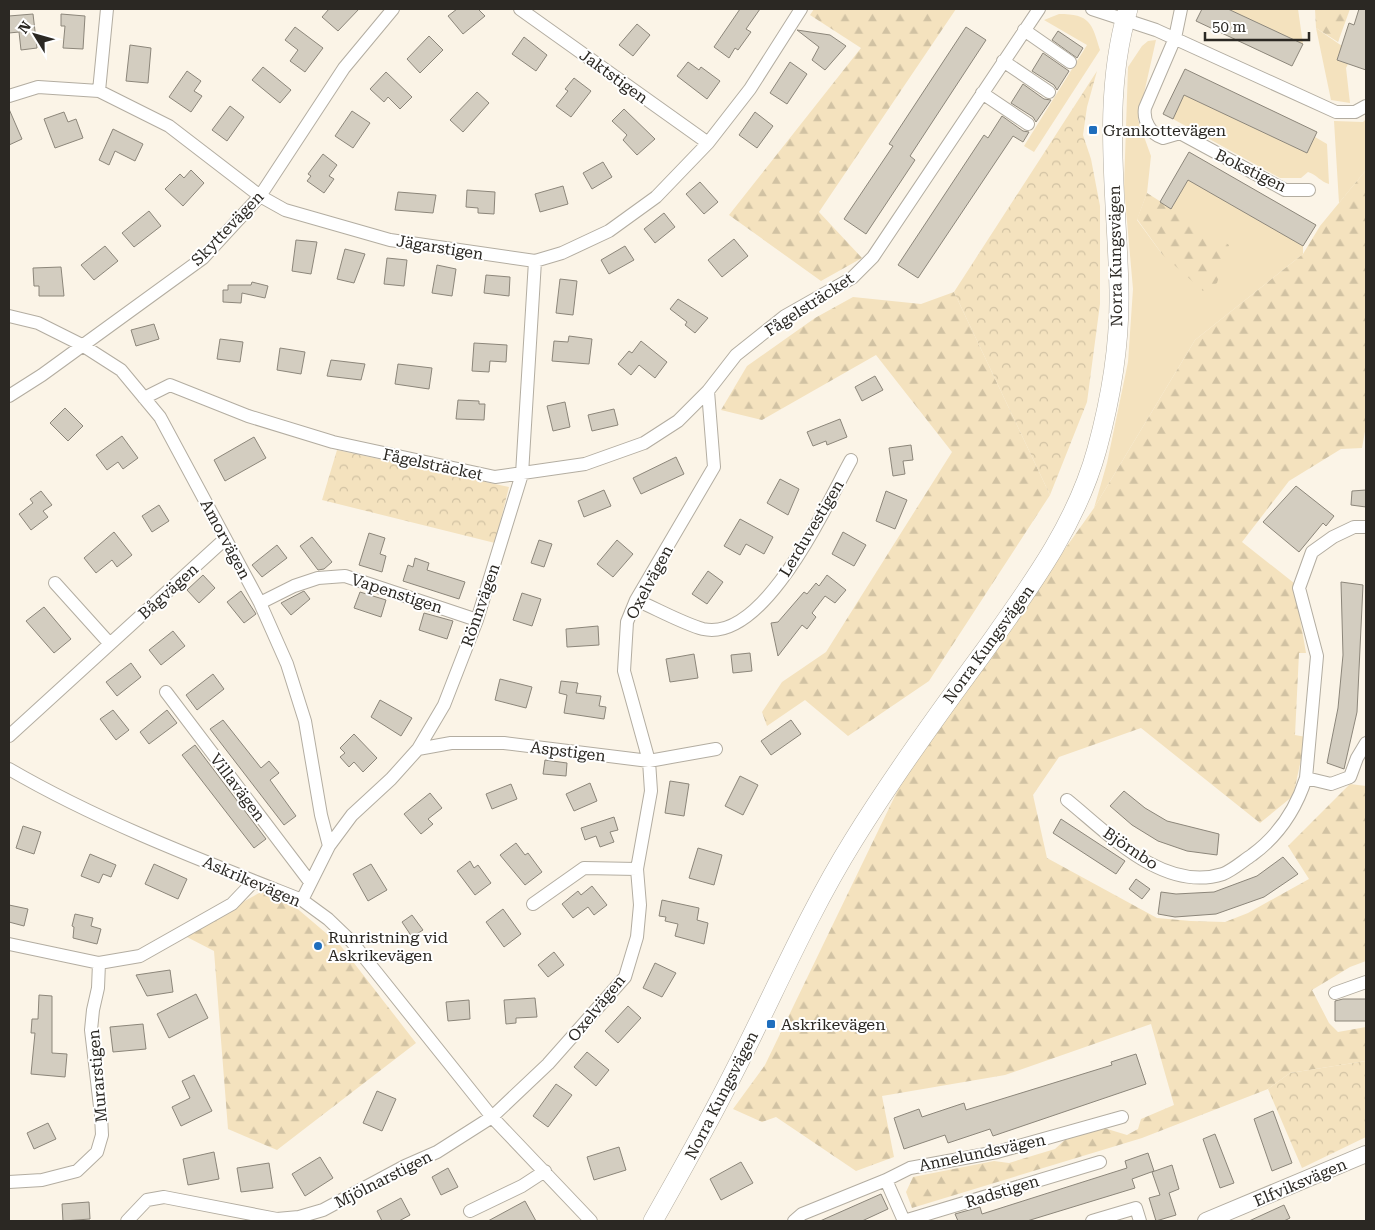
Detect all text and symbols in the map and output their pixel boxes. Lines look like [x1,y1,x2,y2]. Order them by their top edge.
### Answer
north arrow [10,10,60,60]
scale bar [1205,10,1309,42]
text: N [15,18,34,36]
text: 50 m [1212,18,1247,36]
street label: Jaktstigen [576,45,652,108]
place label: Grankottevägen [1103,121,1226,140]
marker: Grankottevägen [1087,124,1099,136]
street label: Bokstigen [1212,145,1290,196]
street label: Norra Kungsvägen [1105,185,1126,327]
street label: Skyttevägen [187,187,267,269]
street label: Jägarstigen [395,231,485,264]
street label: Fågelsträcket [761,269,857,340]
street label: Fågelsträcket [381,445,485,484]
street label: Lerduvestigen [775,476,848,580]
street label: Amorvägen [197,496,255,583]
street label: Oxelvägen [622,542,677,622]
street label: Bågvägen [134,560,202,623]
street label: Rönnvägen [457,561,504,649]
street label: Vapenstigen [349,570,445,617]
street label: Norra Kungsvägen [939,581,1038,707]
street label: Aspstigen [529,737,607,766]
street label: Villavägen [206,750,269,825]
street label: Björnbo [1100,823,1162,874]
street label: Askrikevägen [200,852,304,911]
place label: Runristning vid Askrikevägen [328,928,448,965]
marker: Runristning vid Askrikevägen [312,940,324,952]
street label: Oxelvägen [564,971,629,1046]
place label: Askrikevägen [781,1015,885,1034]
marker: Askrikevägen [765,1018,777,1030]
street label: Norra Kungsvägen [681,1028,762,1163]
street label: Murarstigen [84,1029,111,1123]
street label: Annelundsvägen [917,1130,1047,1175]
street label: Mjölnarstigen [331,1147,435,1212]
street label: Elfviksvägen [1251,1154,1350,1211]
street label: Radstigen [963,1171,1041,1212]

